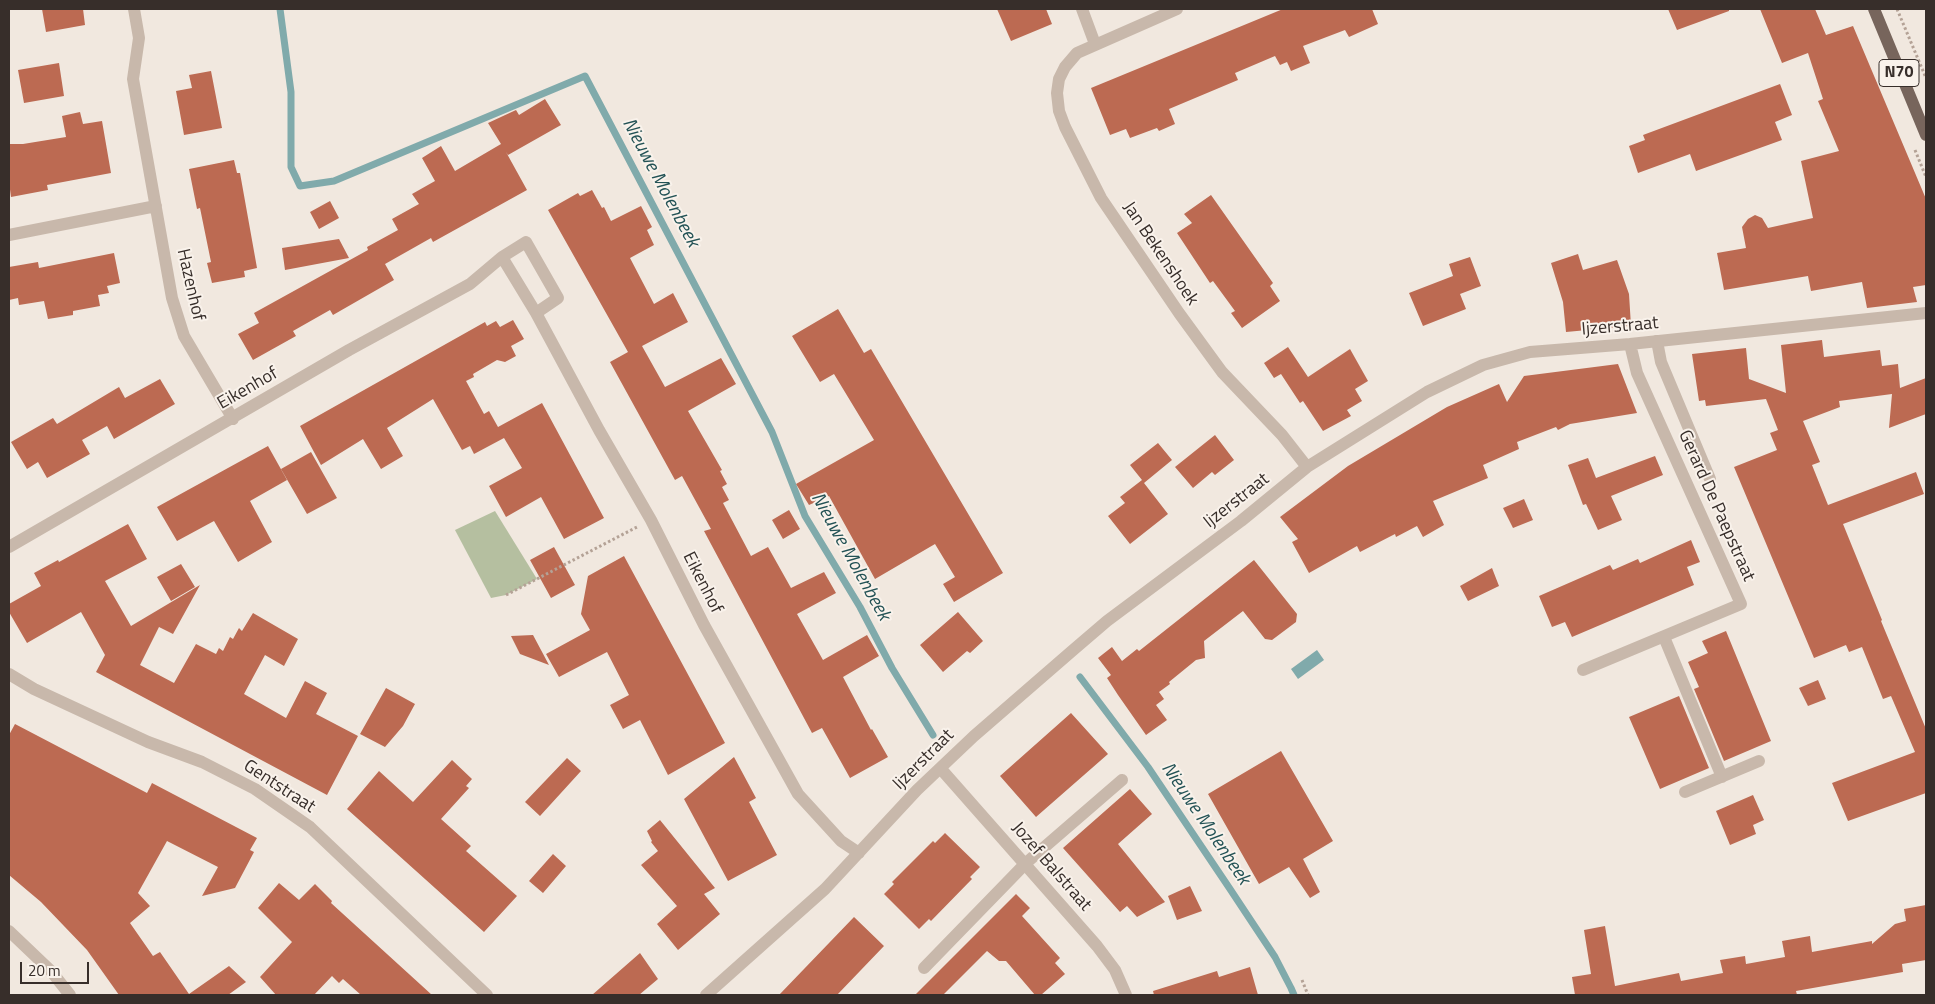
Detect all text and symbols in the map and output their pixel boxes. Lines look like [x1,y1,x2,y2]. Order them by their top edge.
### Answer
road number: N70 [1879,59,1919,86]
water label: Nieuwe Molenbeek [616,115,704,251]
street label: Jan Bekenshoek [1117,198,1203,310]
street label: Hazenhof [171,247,209,323]
street label: Ijzerstraat [1581,313,1659,341]
street label: Eikenhof [214,363,282,415]
street label: Gerard De Paepstraat [1673,427,1759,585]
street label: Ijzerstraat [1200,469,1274,533]
water label: Nieuwe Molenbeek [805,489,895,625]
street label: Eikenhof [677,549,727,617]
street label: Ijzerstraat [889,725,959,795]
street label: Gentstraat [239,756,319,818]
water label: Nieuwe Molenbeek [1156,758,1254,890]
street label: Jozef Balstraat [1006,818,1096,916]
scale bar [22,952,91,984]
text: 20 m [28,959,61,982]

